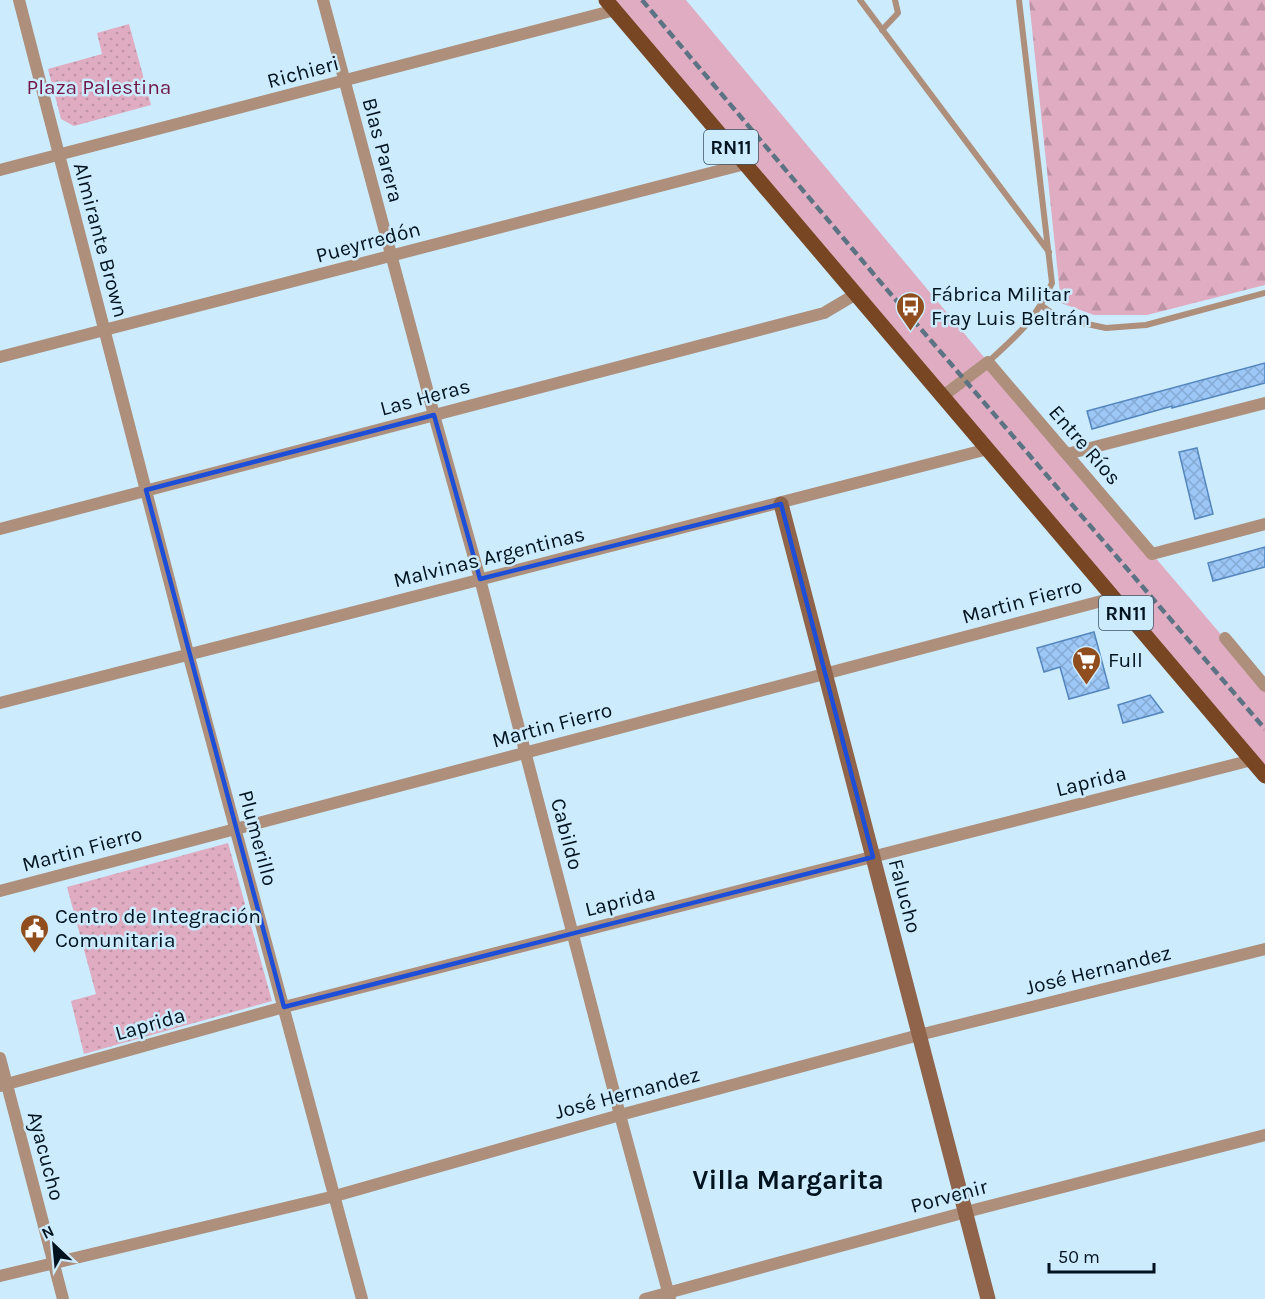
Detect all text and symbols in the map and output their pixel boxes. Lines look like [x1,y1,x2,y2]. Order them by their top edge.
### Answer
street label: Richieri [264,51,342,93]
park label: Plaza Palestina [27,75,171,99]
street label: Blas Parera [358,95,408,205]
road number: RN11 [704,130,758,164]
street label: Almirante Brown [69,160,133,320]
street label: Pueyrredón [313,217,423,267]
place label: Fábrica Militar Fray Luis Beltrán [931,282,1090,330]
bus stop icon: Fábrica Militar Fray Luis Beltrán [894,290,926,332]
street label: Las Heras [377,373,473,421]
street label: Entre Ríos [1044,400,1126,490]
street label: Malvinas Argentinas [391,522,587,592]
street label: Martin Fierro [959,573,1085,629]
road number: RN11 [1099,596,1153,630]
supermarket icon: Full [1071,644,1103,686]
place label: Full [1108,648,1143,672]
street label: Martin Fierro [489,697,615,753]
street label: Laprida [1053,761,1129,801]
street label: Plumerillo [234,788,282,888]
street label: Cabildo [546,796,588,872]
street label: Martin Fierro [19,821,145,877]
street label: Falucho [884,856,926,936]
street label: Laprida [582,881,658,921]
place label: Centro de Integración Comunitaria [55,904,261,952]
public building icon: Centro de Integración Comunitaria [18,912,50,954]
street label: José Hernandez [1023,940,1173,1000]
street label: Laprida [112,1003,188,1045]
street label: José Hernandez [552,1062,702,1124]
street label: Ayacucho [23,1109,69,1203]
district label: Villa Margarita [692,1164,884,1196]
street label: Porvenir [908,1174,990,1218]
north arrow [24,1215,84,1275]
text: N [38,1221,57,1243]
scale bar [1049,1236,1154,1274]
text: 50 m [1058,1246,1100,1268]

